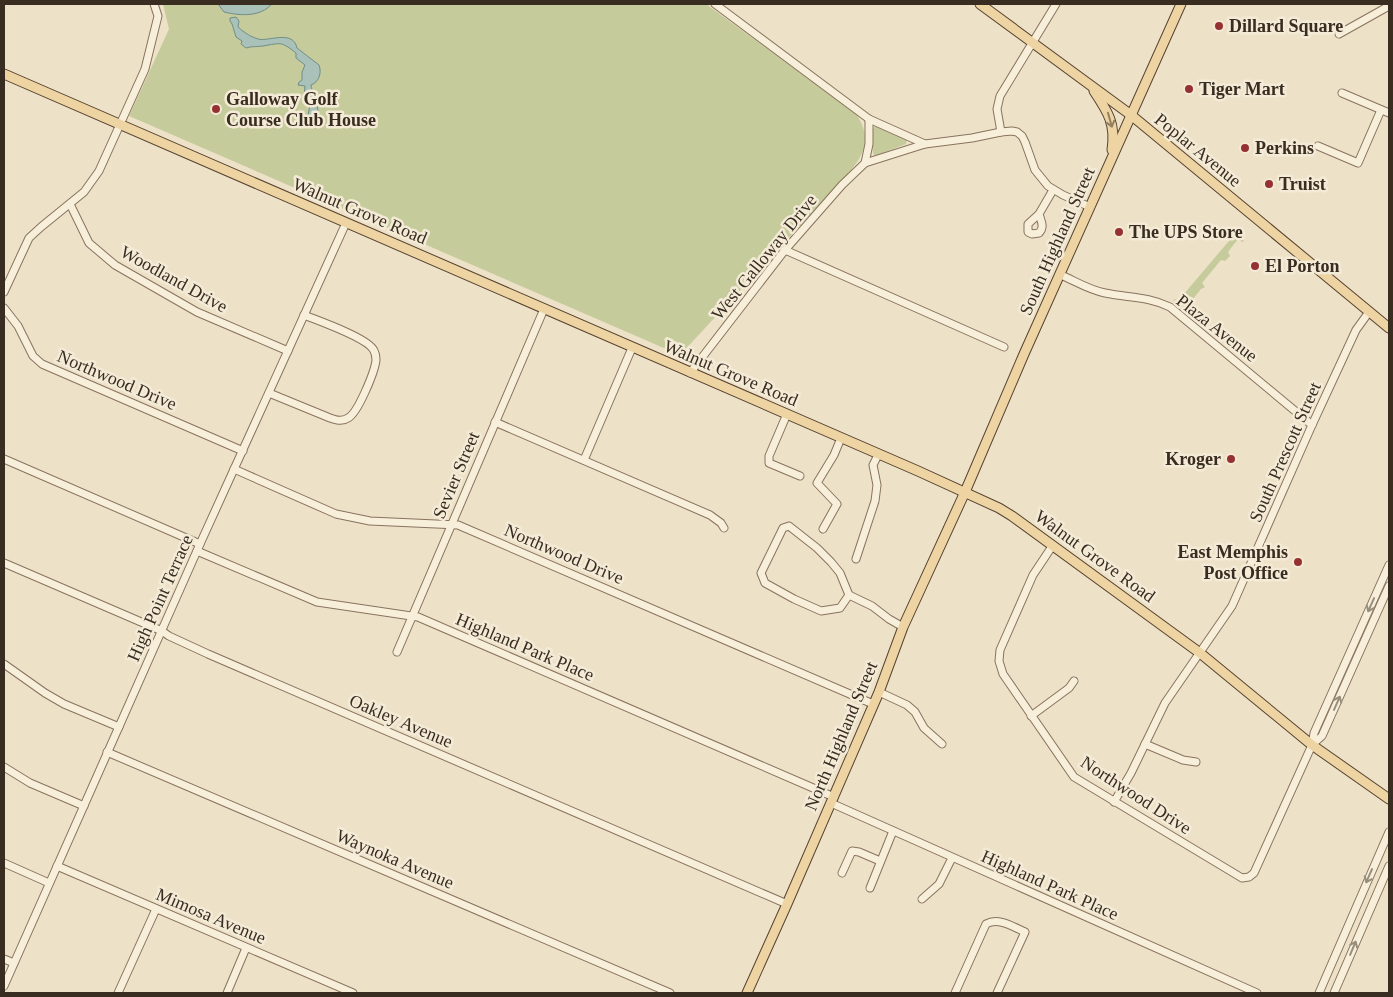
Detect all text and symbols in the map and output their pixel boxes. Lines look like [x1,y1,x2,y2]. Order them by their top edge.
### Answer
place label: Dillard Square [1229,16,1343,36]
marker: Dillard Square [1213,20,1225,32]
place label: Tiger Mart [1199,79,1285,99]
marker: Tiger Mart [1183,83,1195,95]
place label: Galloway Golf Course Club House [226,89,376,130]
marker: Galloway Golf Course Club House [210,103,222,115]
street label: Poplar Avenue [1151,109,1245,191]
one-way arrow [1106,112,1116,128]
place label: Perkins [1255,138,1314,158]
marker: Perkins [1239,142,1251,154]
street label: South Highland Street [1015,164,1099,318]
street label: Walnut Grove Road [290,174,430,248]
place label: Truist [1279,174,1326,194]
marker: Truist [1263,178,1275,190]
street label: West Galloway Drive [707,190,821,324]
place label: The UPS Store [1129,222,1243,242]
marker: The UPS Store [1113,226,1125,238]
street label: Woodland Drive [117,241,231,317]
place label: El Porton [1265,256,1340,276]
marker: El Porton [1249,260,1261,272]
street label: Plaza Avenue [1173,290,1261,366]
street label: Walnut Grove Road [661,336,801,410]
street label: Northwood Drive [54,346,180,414]
street label: South Prescott Street [1245,379,1325,525]
street label: Sevier Street [429,429,483,521]
place label: Kroger [1165,449,1221,469]
marker: Kroger [1225,453,1237,465]
street label: Walnut Grove Road [1031,506,1159,606]
street label: Northwood Drive [501,520,627,588]
street label: High Point Terrace [123,532,197,664]
place label: East Memphis Post Office [1177,542,1288,583]
marker: East Memphis Post Office [1292,556,1304,568]
one-way arrow [1366,597,1376,612]
street label: Highland Park Place [453,609,597,685]
street label: North Highland Street [801,658,881,814]
street label: Oakley Avenue [346,690,456,752]
one-way arrow [1332,696,1342,711]
street label: Northwood Drive [1077,752,1195,838]
street label: Waynoka Avenue [333,825,457,893]
street label: Highland Park Place [978,846,1122,924]
one-way arrow [1364,868,1374,883]
street label: Mimosa Avenue [153,884,269,948]
one-way arrow [1350,941,1359,956]

